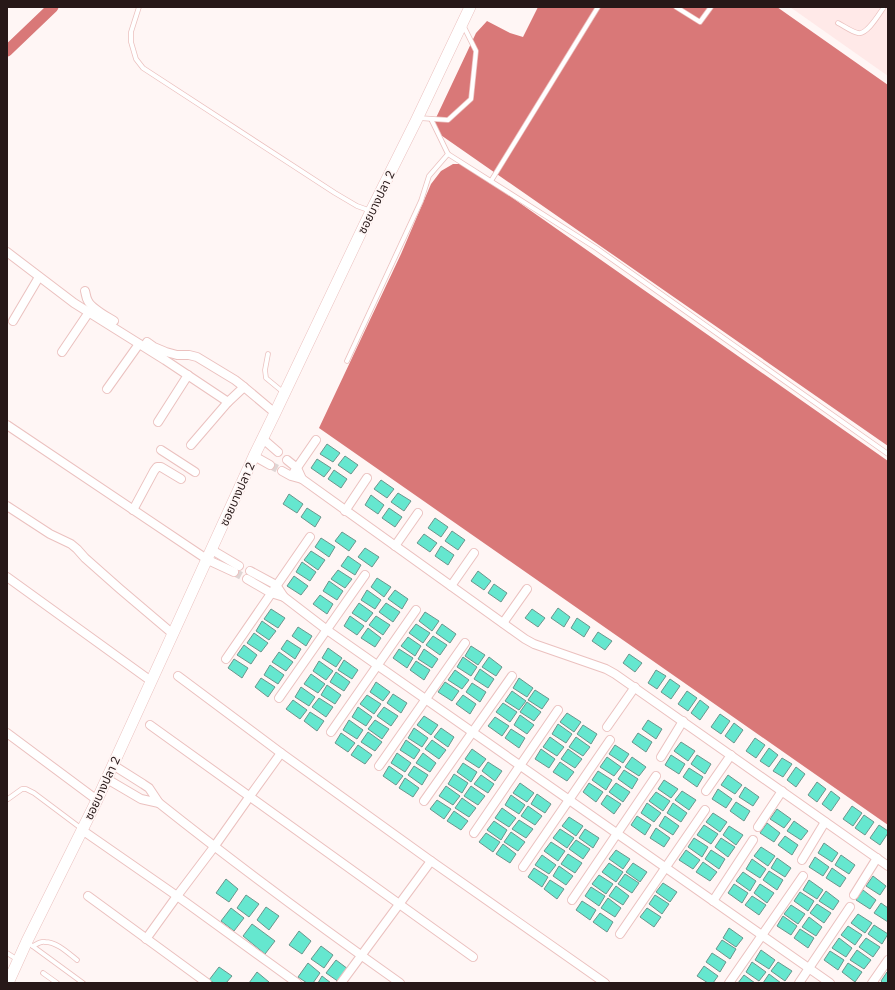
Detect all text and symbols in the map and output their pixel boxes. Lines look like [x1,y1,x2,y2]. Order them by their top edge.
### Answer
street label: ซอยบางปลา 2 [354,168,398,236]
street label: ซอยบางปลา 2 [216,460,258,528]
street label: ซอยบางปลา 2 [81,754,123,822]

